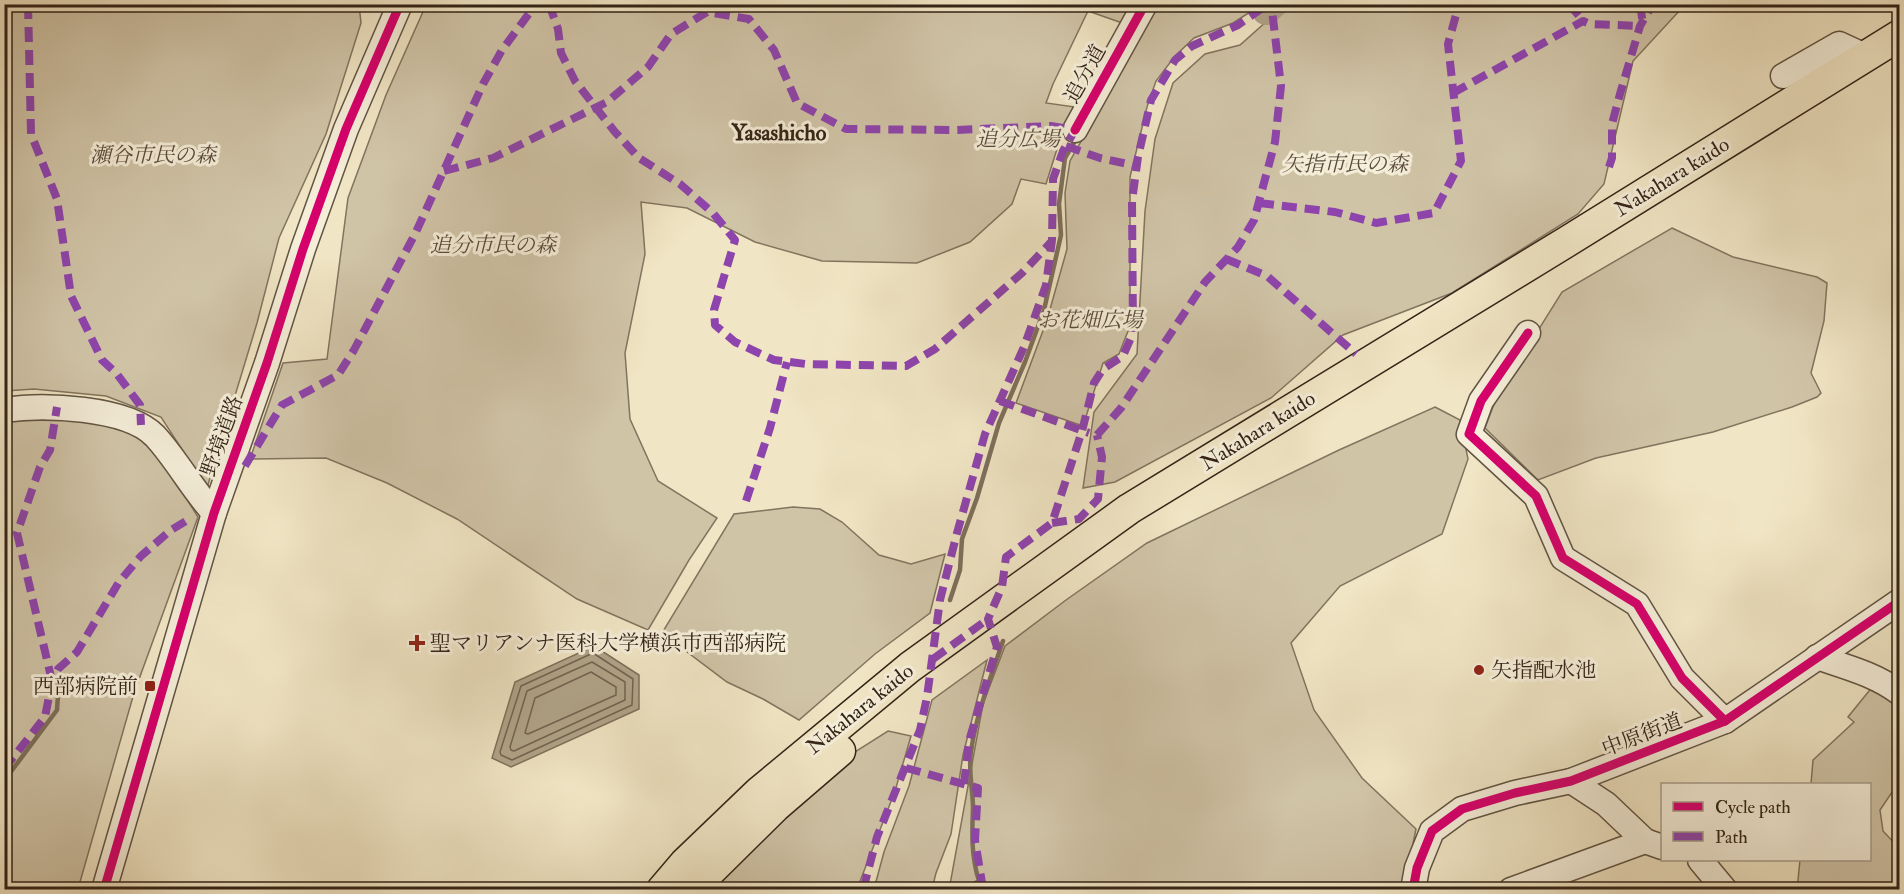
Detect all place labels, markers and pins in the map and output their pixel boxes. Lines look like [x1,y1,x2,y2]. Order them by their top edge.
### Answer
place label: 聖マリアンナ医科大学横浜市西部病院 [430,630,786,657]
marker: 聖マリアンナ医科大学横浜市西部病院 [408,634,426,652]
place label: 矢指配水池 [1491,657,1596,684]
marker: 矢指配水池 [1472,663,1486,677]
place label: 西部病院前 [33,673,138,700]
marker: 西部病院前 [143,679,157,693]

